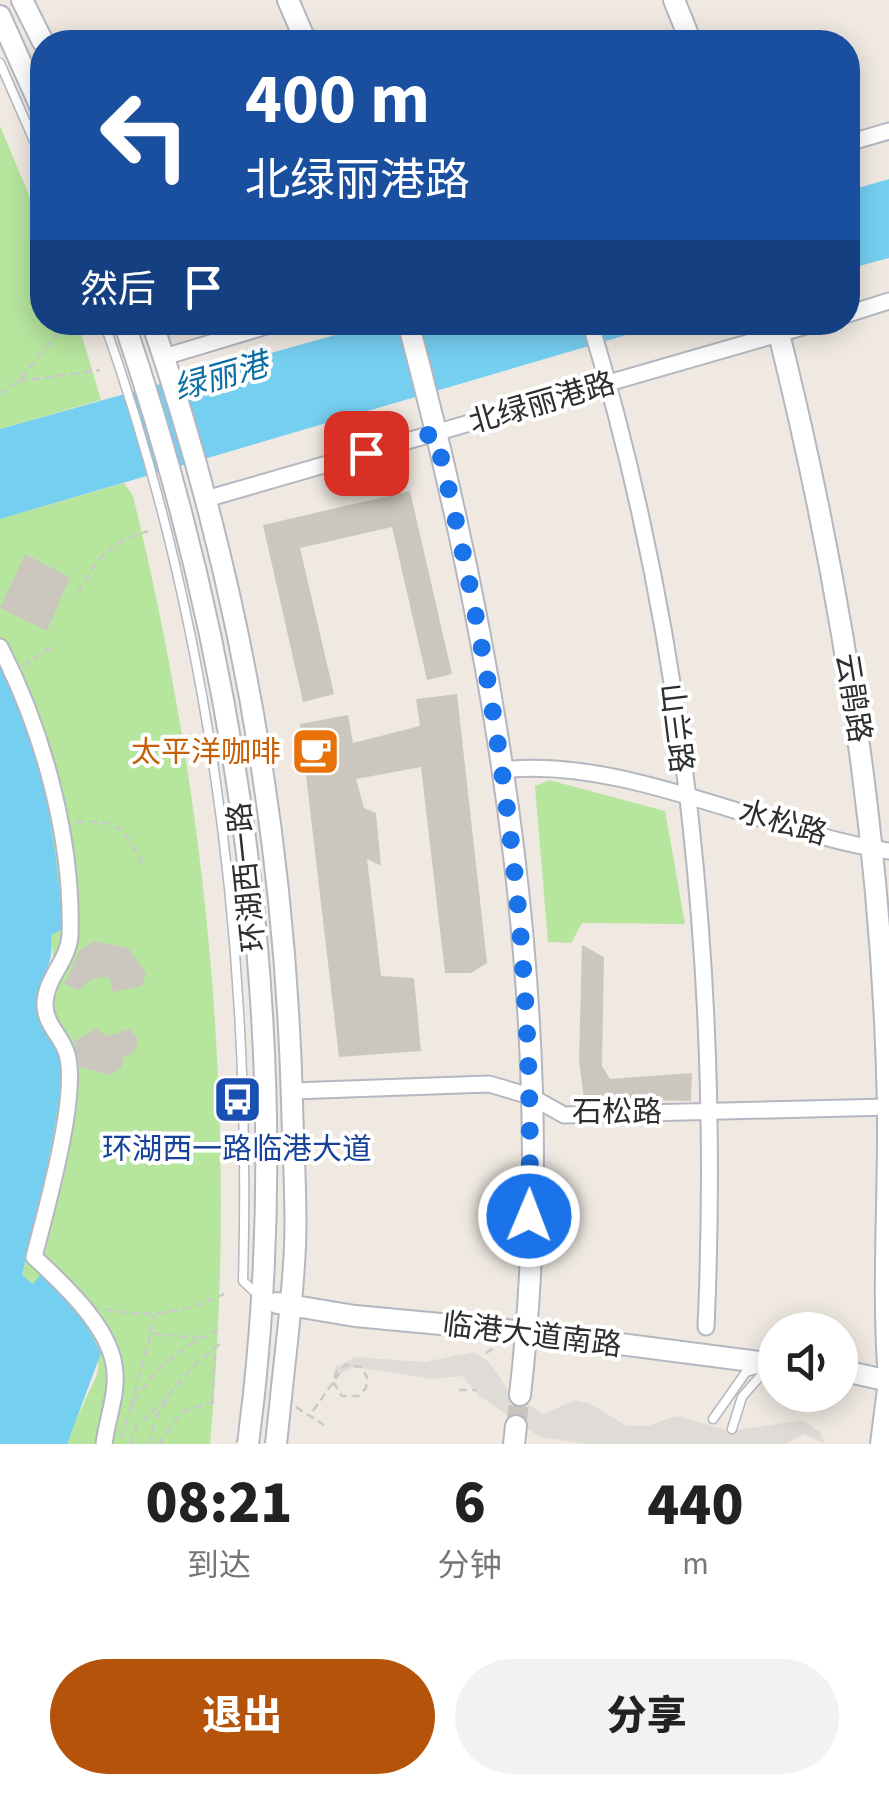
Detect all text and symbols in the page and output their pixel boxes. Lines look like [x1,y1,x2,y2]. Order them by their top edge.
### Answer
text: 400 m [245,50,430,150]
icon: left [80,70,210,200]
text: 北绿丽港路 [245,149,470,213]
icon: arrive [176,260,231,315]
text: 然后 [80,263,156,317]
water label: 绿丽港 [169,341,277,412]
street label: 北绿丽港路 [464,362,620,444]
pin [324,411,409,496]
icon: arrive [339,426,394,481]
street label: 云鹃路 [825,650,881,746]
street label: 山兰路 [649,681,703,775]
cafe icon: 太平洋咖啡 [290,726,342,778]
place label: 太平洋咖啡 [131,731,281,774]
street label: 水松路 [734,790,832,856]
street label: 环湖西一路 [218,800,276,954]
bus stop icon: 环湖西一路临港大道 [211,1074,263,1126]
street label: 石松路 [572,1091,662,1134]
place label: 环湖西一路临港大道 [102,1128,372,1171]
position arrow [477,1164,581,1268]
street label: 临港大道南路 [440,1303,624,1367]
map controls [758,1312,858,1412]
button: sound [758,1312,858,1412]
text: 08:21 [146,1461,292,1546]
text: 6 [454,1461,486,1546]
text: 440 [647,1463,743,1548]
text: m [682,1541,709,1587]
text: 到达 [187,1543,251,1589]
text: 分钟 [438,1543,502,1589]
button: 退出 [50,1659,435,1774]
button: 分享 [455,1659,839,1774]

